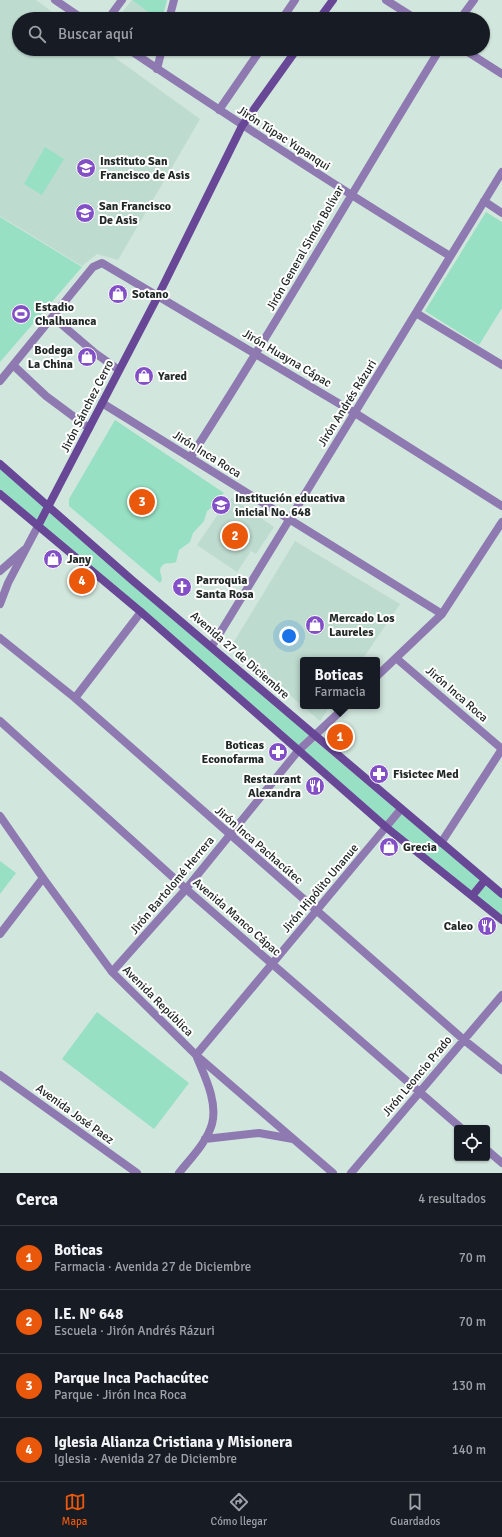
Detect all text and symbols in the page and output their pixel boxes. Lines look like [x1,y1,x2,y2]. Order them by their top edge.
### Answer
search box [12,12,490,56]
icon: search [26,23,48,45]
text: Buscar aquí [58,25,133,43]
street label: Jirón Túpac Yupanqui [234,103,333,174]
place label: Instituto San Francisco de Asis [100,154,190,183]
school or university icon: Instituto San Francisco de Asis [75,157,97,179]
street label: Jirón General Simón Bolívar [263,182,348,314]
place label: San Francisco De Asis [99,199,171,228]
school or university icon: San Francisco De Asis [74,202,96,224]
shop icon: Sotano [107,283,129,305]
place label: Sotano [132,287,168,302]
place label: Estadio Chalhuanca [35,300,96,329]
sports icon: Estadio Chalhuanca [10,303,32,325]
street label: Jirón Huayna Cápac [240,326,334,391]
place label: Bodega La China [28,343,73,372]
shop icon: Bodega La China [76,346,98,368]
street label: Jirón Sánchez Cerro [58,357,117,455]
street label: Jirón Andrés Rázuri [315,357,380,449]
shop icon: Yared [133,365,155,387]
place label: Yared [157,369,188,384]
street label: Jirón Inca Roca [170,427,244,481]
pin: 3 [129,487,155,517]
place label: Institución educativa inicial No. 648 [235,491,345,520]
school or university icon: Institución educativa inicial No. 648 [210,494,232,516]
pin: 2 [222,521,248,551]
shop icon: Jany [42,548,64,570]
place label: Jany [67,552,91,567]
pin: 4 [69,566,95,596]
place label: Parroquia Santa Rosa [196,573,254,602]
church icon: Parroquia Santa Rosa [171,576,193,598]
street label: Avenida 27 de Diciembre [187,608,292,702]
place label: Mercado Los Laureles [329,611,395,640]
shop icon: Mercado Los Laureles [304,614,326,636]
your location [279,626,299,646]
popup [300,657,380,709]
street label: Jirón Inca Roca [422,663,491,726]
text: Boticas [315,666,363,684]
text: Farmacia [315,684,366,700]
pin: 1 [327,722,353,752]
place label: Boticas Econofarma [201,738,265,767]
pharmacy icon: Boticas Econofarma [267,741,289,763]
pharmacy icon: Fisictec Med [368,763,390,785]
place label: Fisictec Med [393,767,459,782]
place label: Restaurant Alexandra [243,772,301,801]
restaurant icon: Restaurant Alexandra [304,775,326,797]
street label: Jirón Inca Pachacútec [212,803,306,888]
street label: Jirón Bartolomé Herrera [127,833,218,937]
shop icon: Grecia [378,836,400,858]
place label: Grecia [403,840,437,855]
street label: Jirón Hipólito Unanue [279,841,362,936]
street label: Avenida Manco Cápac [190,875,284,960]
restaurant icon: Caleo [476,915,498,937]
place label: Caleo [444,919,473,934]
street label: Avenida República [119,963,196,1040]
street label: Jirón Leoncio Prado [379,1033,455,1120]
street label: Avenida José Paez [33,1081,117,1148]
map controls [454,1125,490,1161]
button: locate [454,1125,490,1161]
text: Cerca [16,1189,58,1210]
text: 4 resultados [418,1191,486,1207]
text: Boticas [54,1241,103,1259]
text: 1 [25,1250,33,1266]
text: 70 m [459,1250,486,1266]
text: Farmacia · Avenida 27 de Diciembre [54,1259,251,1275]
text: I.E. N° 648 [54,1305,123,1323]
text: 2 [25,1314,33,1330]
text: 70 m [459,1314,486,1330]
text: Escuela · Jirón Andrés Rázuri [54,1323,215,1339]
text: Parque Inca Pachacútec [54,1369,209,1387]
text: 3 [25,1378,33,1394]
text: 130 m [452,1378,486,1394]
text: Parque · Jirón Inca Roca [54,1387,187,1403]
text: Iglesia Alianza Cristiana y Misionera [54,1433,292,1451]
text: 4 [25,1442,33,1458]
text: 140 m [452,1442,486,1458]
text: Iglesia · Avenida 27 de Diciembre [54,1451,237,1467]
tab: Mapa [62,1491,87,1528]
tab: Cómo llegar [211,1491,267,1528]
tab: Guardados [390,1491,440,1528]

